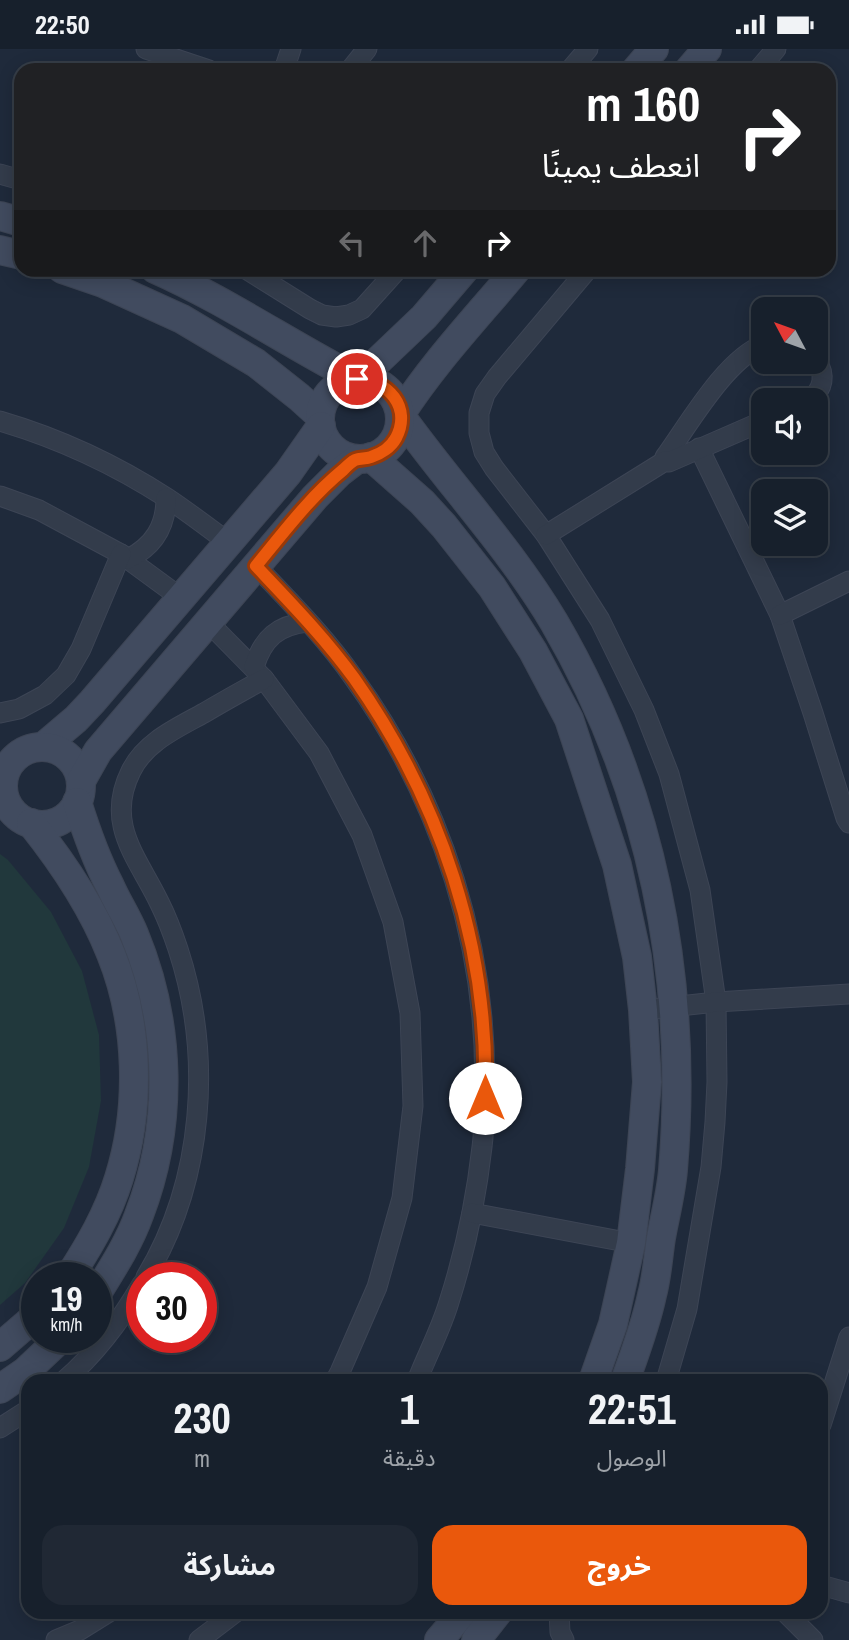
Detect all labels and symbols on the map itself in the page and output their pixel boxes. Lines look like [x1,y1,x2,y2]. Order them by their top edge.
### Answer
north arrow [751,297,828,375]
pin [327,349,387,409]
position arrow [448,1061,522,1135]
speed limit sign: 30 [126,1262,217,1353]

